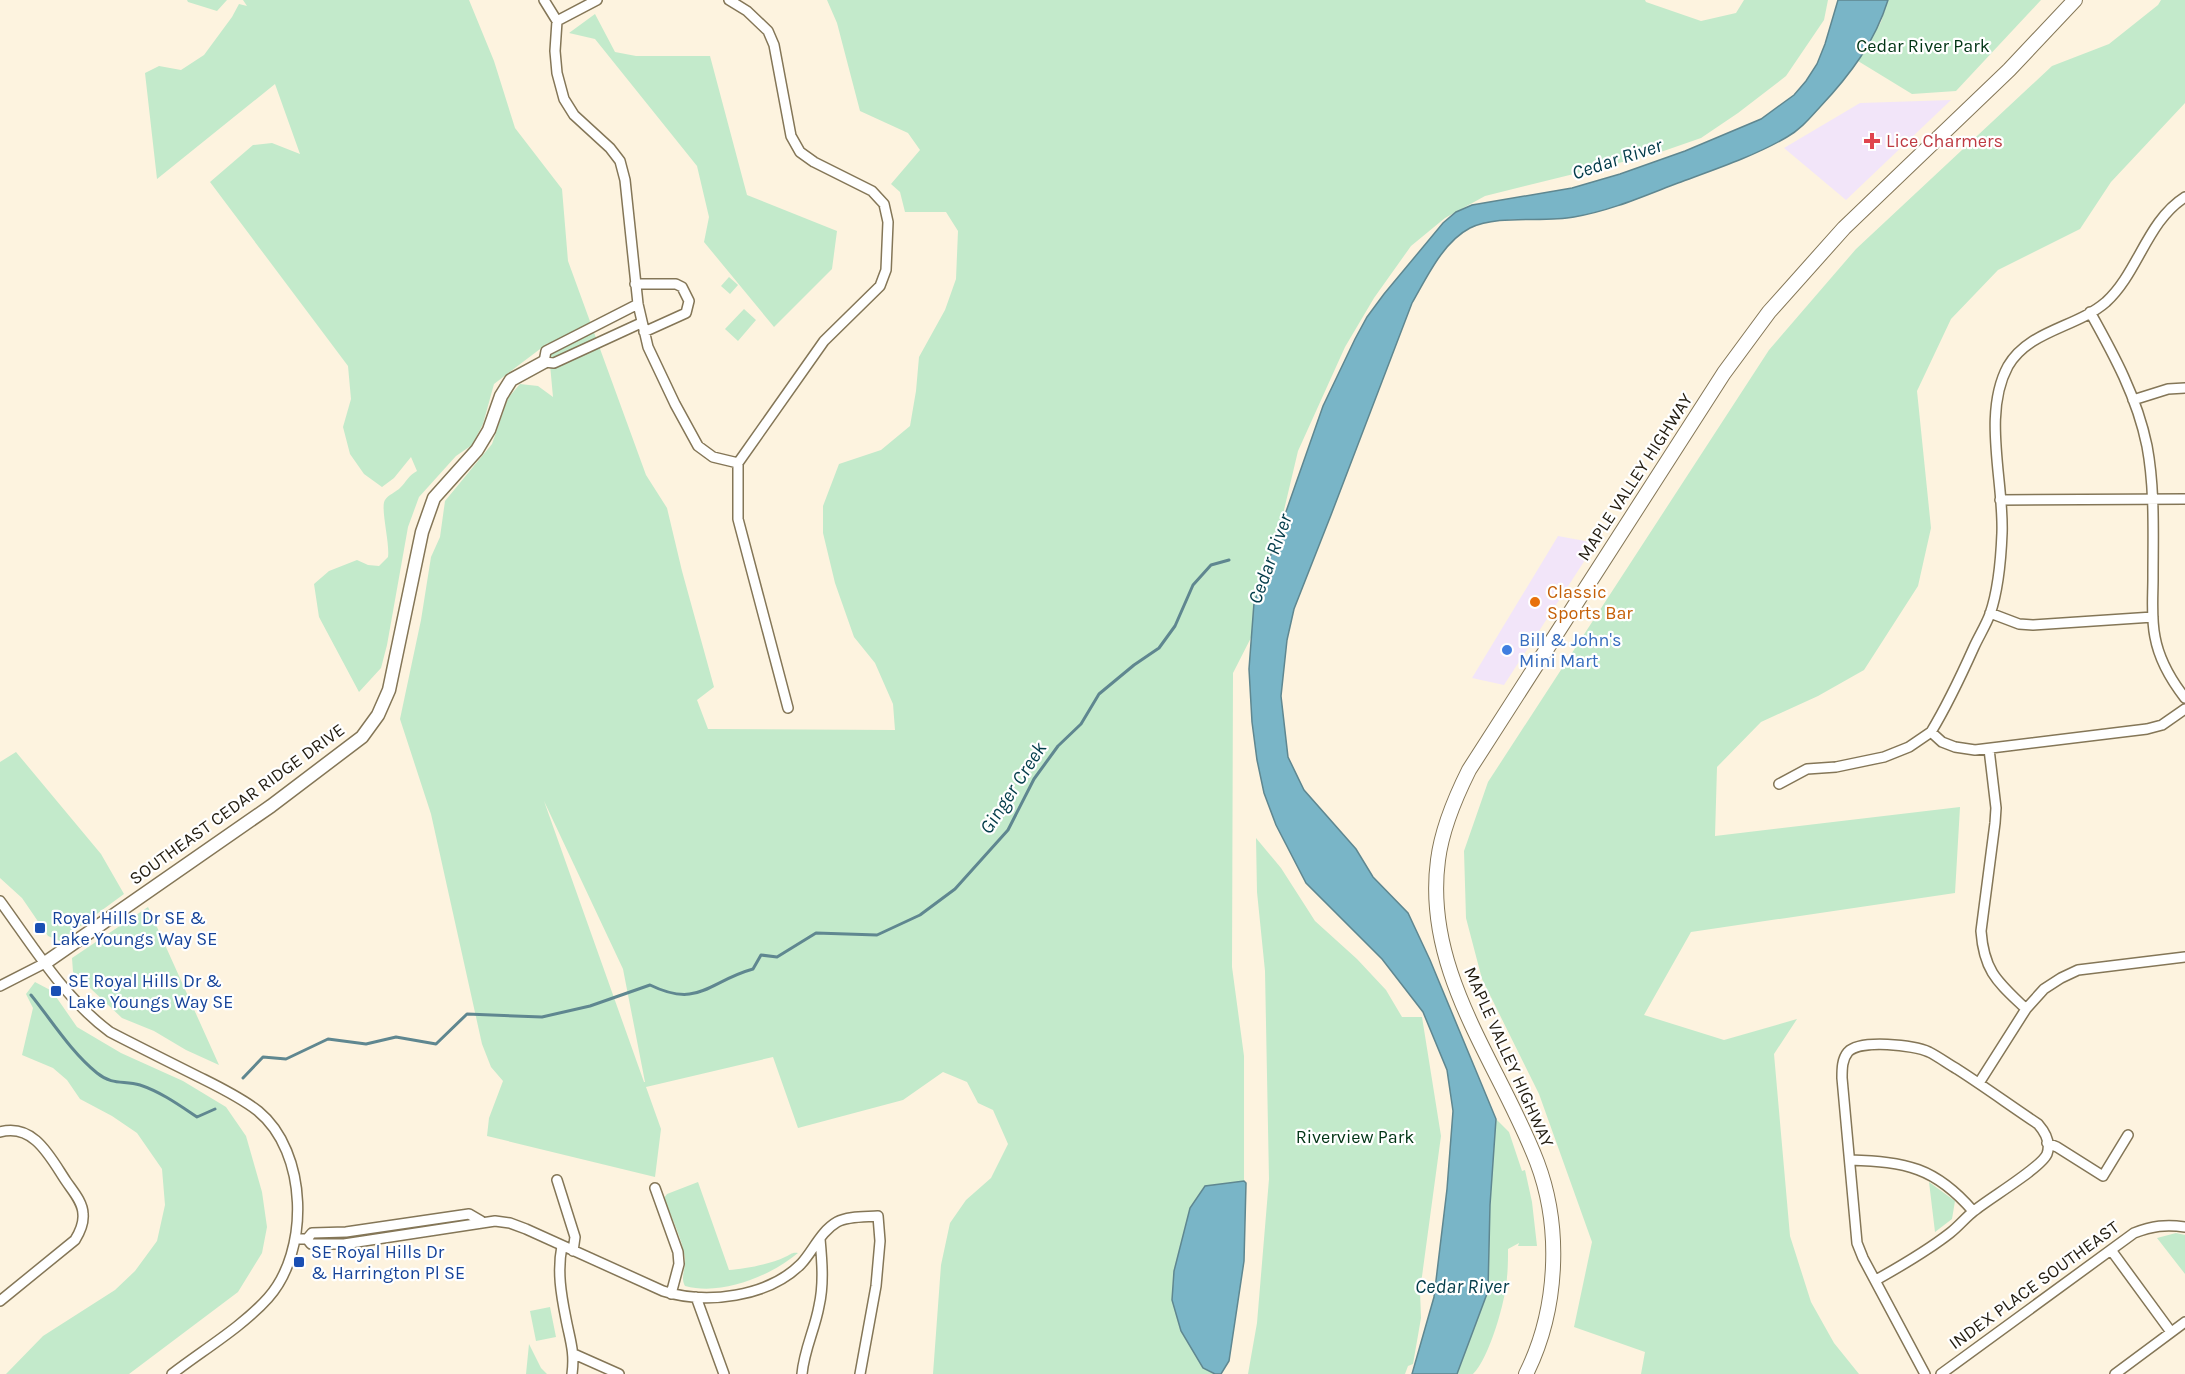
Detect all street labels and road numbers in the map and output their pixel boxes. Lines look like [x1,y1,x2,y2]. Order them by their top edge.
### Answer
street label: MAPLE VALLEY HIGHWAY [1573,389,1697,565]
street label: SOUTHEAST CEDAR RIDGE DRIVE [125,718,349,890]
street label: MAPLE VALLEY HIGHWAY [1459,963,1559,1151]
street label: INDEX PLACE SOUTHEAST [1945,1216,2123,1354]

